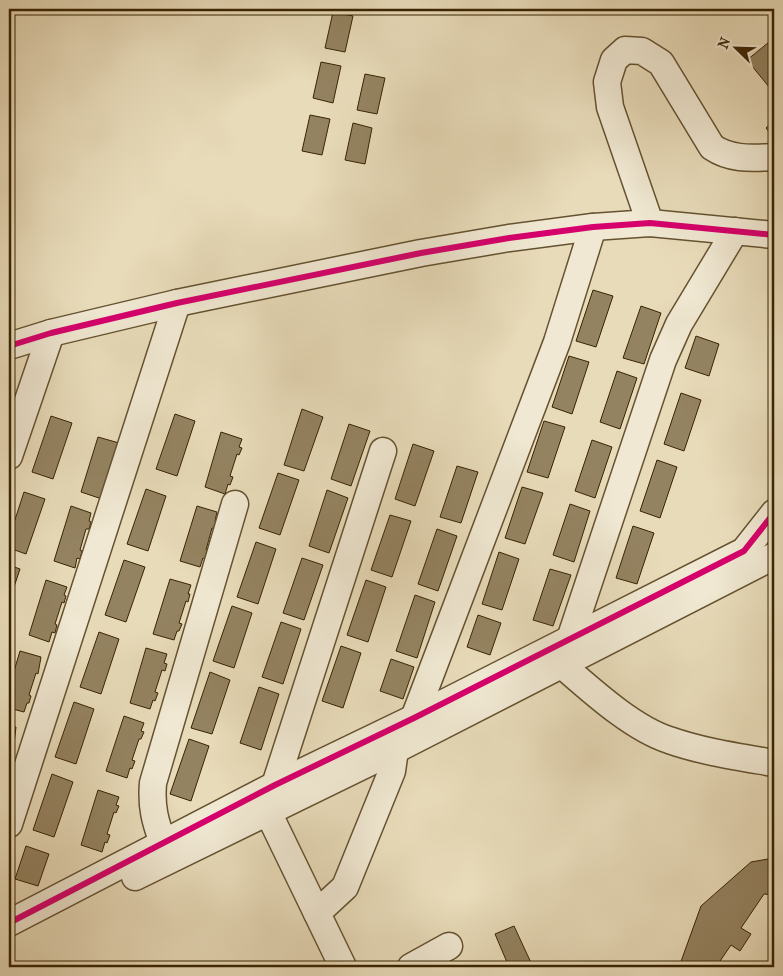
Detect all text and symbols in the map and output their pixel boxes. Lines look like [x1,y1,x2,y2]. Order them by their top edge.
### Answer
north arrow [710,22,760,72]
text: N [715,35,735,51]

